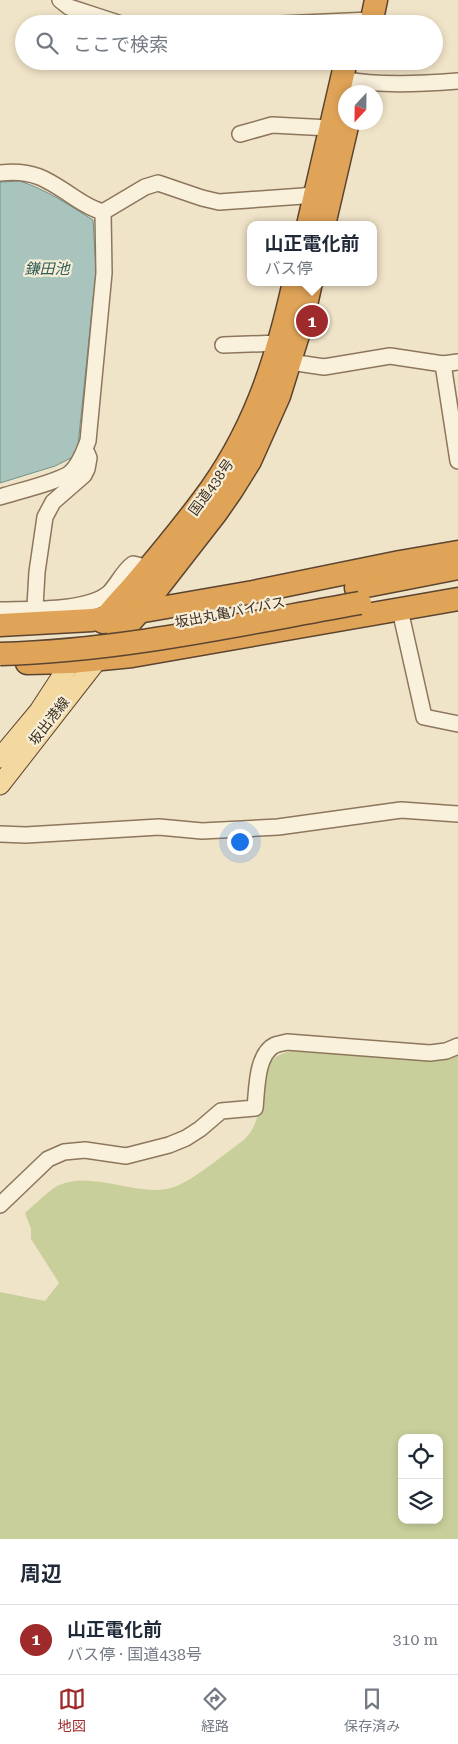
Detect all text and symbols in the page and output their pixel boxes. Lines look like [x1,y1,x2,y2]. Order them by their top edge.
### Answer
search box [15,15,443,70]
icon: search [33,29,61,57]
text: ここで検索 [73,33,168,56]
north arrow [338,85,383,130]
popup [247,221,377,286]
text: 山正電化前 [264,232,360,255]
text: バス停 [264,259,313,278]
water label: 鎌田池 [24,260,71,278]
pin: 1 [296,302,328,340]
street label: 国道438号 [185,456,237,518]
street label: 坂出丸亀バイパス [174,593,286,631]
street label: 坂出港線 [25,694,73,748]
your location [227,829,253,855]
map controls [398,1434,443,1524]
button: locate [398,1434,443,1479]
button: layers [398,1479,443,1524]
text: 周辺 [20,1562,62,1586]
text: 山正電化前 [67,1618,162,1641]
text: 1 [32,1630,40,1649]
text: 310 m [392,1630,438,1649]
text: バス停 · 国道438号 [67,1645,202,1664]
tab: 地図 [58,1685,86,1735]
tab: 経路 [201,1685,229,1735]
tab: 保存済み [344,1685,400,1735]

